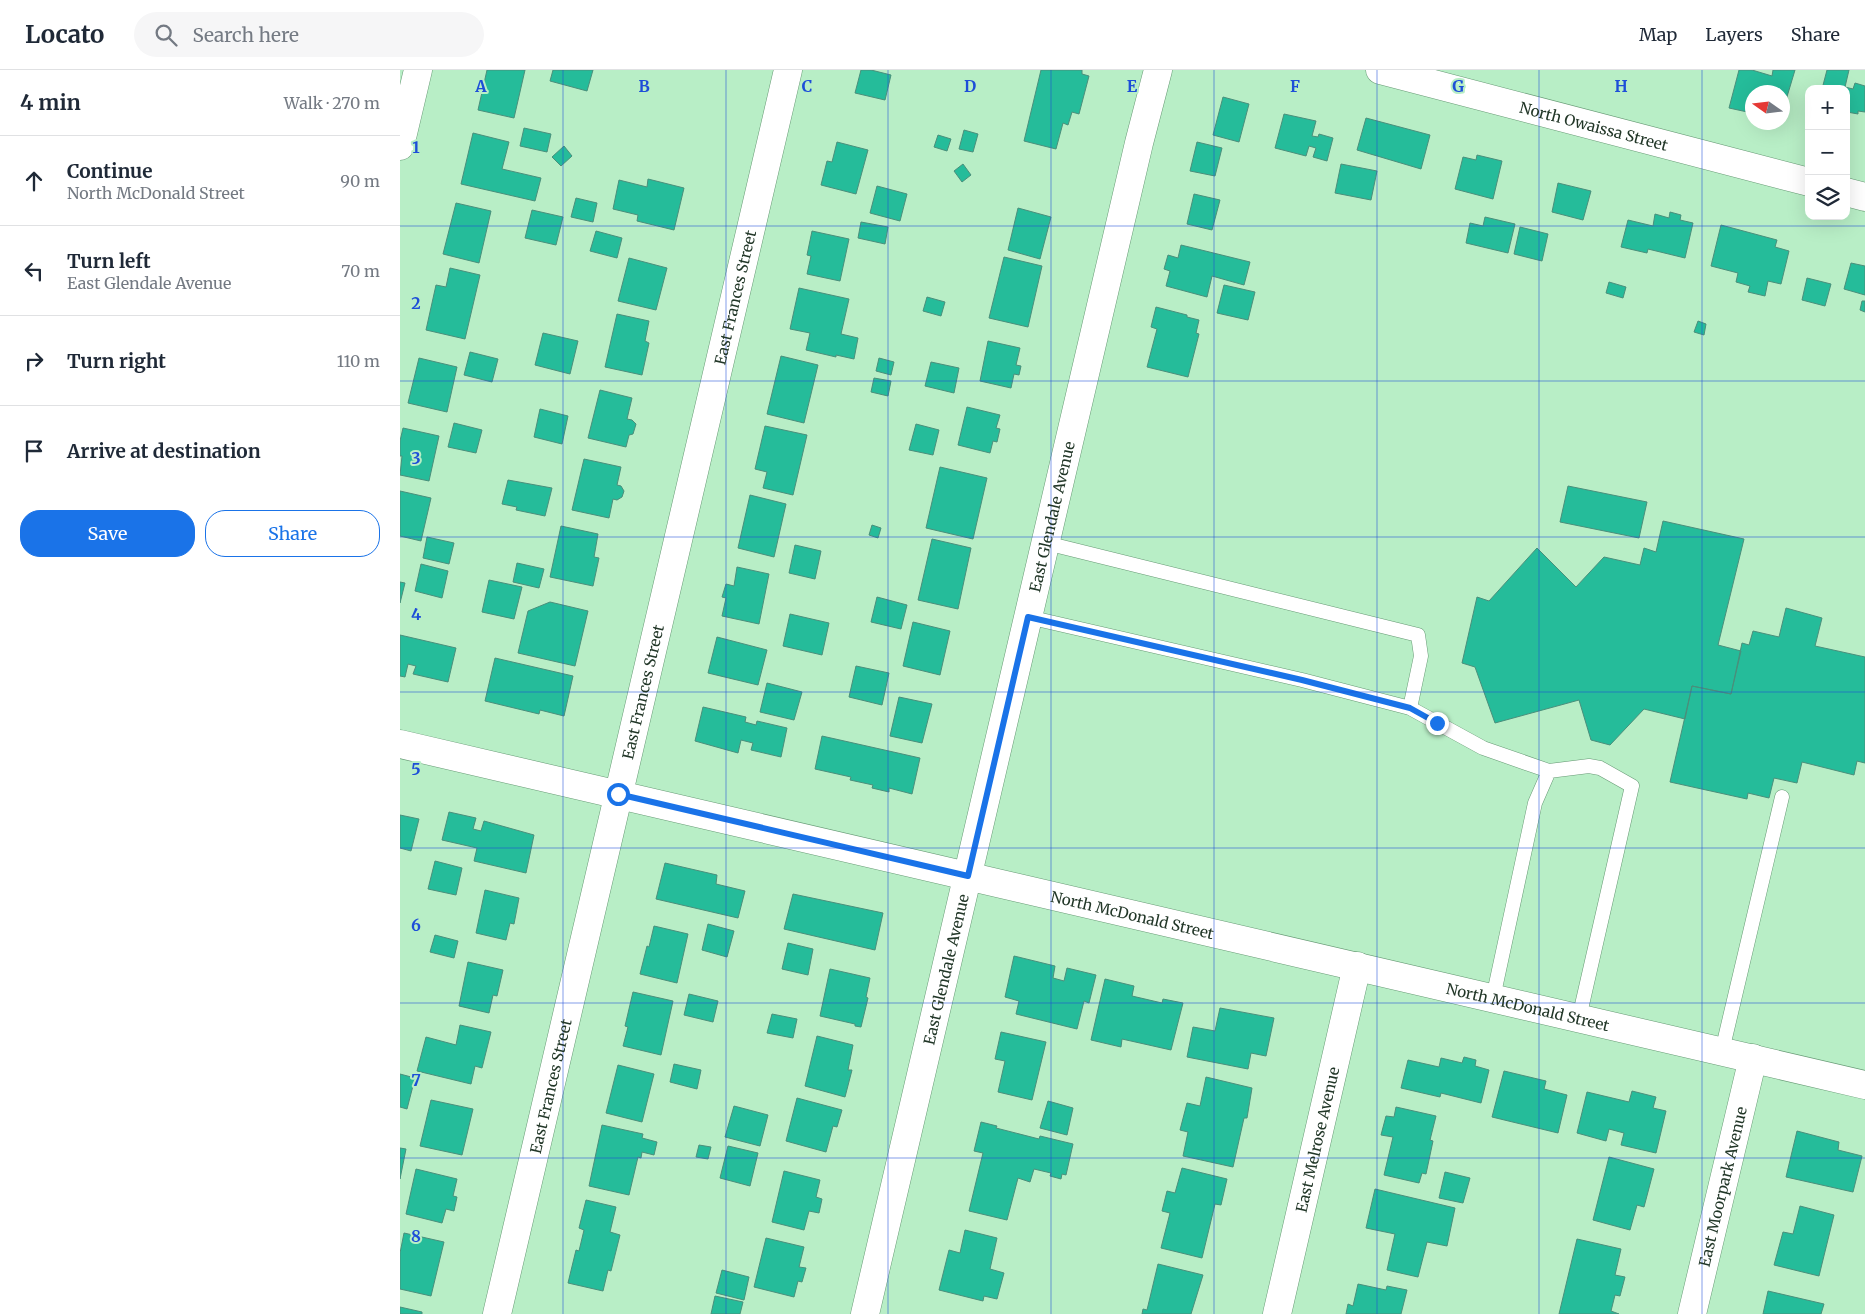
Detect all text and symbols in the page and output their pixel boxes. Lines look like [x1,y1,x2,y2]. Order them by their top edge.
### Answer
search box [134,12,484,57]
text: Locato [25,19,104,50]
icon: search [152,21,180,49]
text: Search here [192,23,299,47]
text: Map [1639,23,1677,46]
text: Layers [1705,23,1763,46]
text: Share [1791,23,1840,46]
text: A [474,76,487,96]
text: B [638,76,650,96]
text: C [802,76,812,96]
text: D [964,76,976,96]
text: E [1127,76,1138,96]
text: F [1290,76,1300,96]
text: G [1452,76,1464,96]
text: H [1614,76,1628,96]
north arrow [1745,85,1790,130]
map controls [1805,85,1850,220]
button: + [1805,85,1850,130]
text: 4 min [20,89,81,116]
text: Walk · 270 m [284,93,380,113]
street label: North Owaissa Street [1518,97,1670,154]
button: − [1805,130,1850,175]
text: 1 [412,137,420,157]
text: Continue [67,159,153,183]
icon: ahead [20,167,48,195]
text: 90 m [340,171,380,191]
button: layers [1805,175,1850,220]
text: North McDonald Street [67,183,245,203]
street label: East Frances Street [710,228,760,367]
text: Turn left [67,249,151,273]
icon: left [20,257,48,285]
text: 70 m [341,261,380,281]
text: East Glendale Avenue [67,273,231,293]
text: 2 [411,293,421,313]
icon: right [20,347,48,375]
text: Turn right [67,349,166,373]
text: 110 m [337,351,380,371]
icon: arrive [20,437,48,465]
text: Arrive at destination [67,439,261,463]
street label: East Glendale Avenue [1025,439,1078,594]
text: 3 [411,448,421,468]
button: Save [20,510,195,557]
button: Share [205,510,380,557]
text: 4 [411,604,421,624]
street label: East Frances Street [618,623,667,761]
route end [1426,712,1449,735]
text: 5 [411,759,421,779]
route start [607,783,630,806]
street label: North McDonald Street [1049,886,1216,943]
street label: East Glendale Avenue [919,892,973,1047]
text: 6 [411,915,421,935]
street label: North McDonald Street [1444,978,1611,1035]
street label: East Frances Street [525,1017,575,1155]
street label: East Melrose Avenue [1291,1065,1343,1214]
text: 7 [411,1070,421,1090]
street label: East Moorpark Avenue [1694,1104,1751,1268]
text: 8 [411,1226,421,1246]

